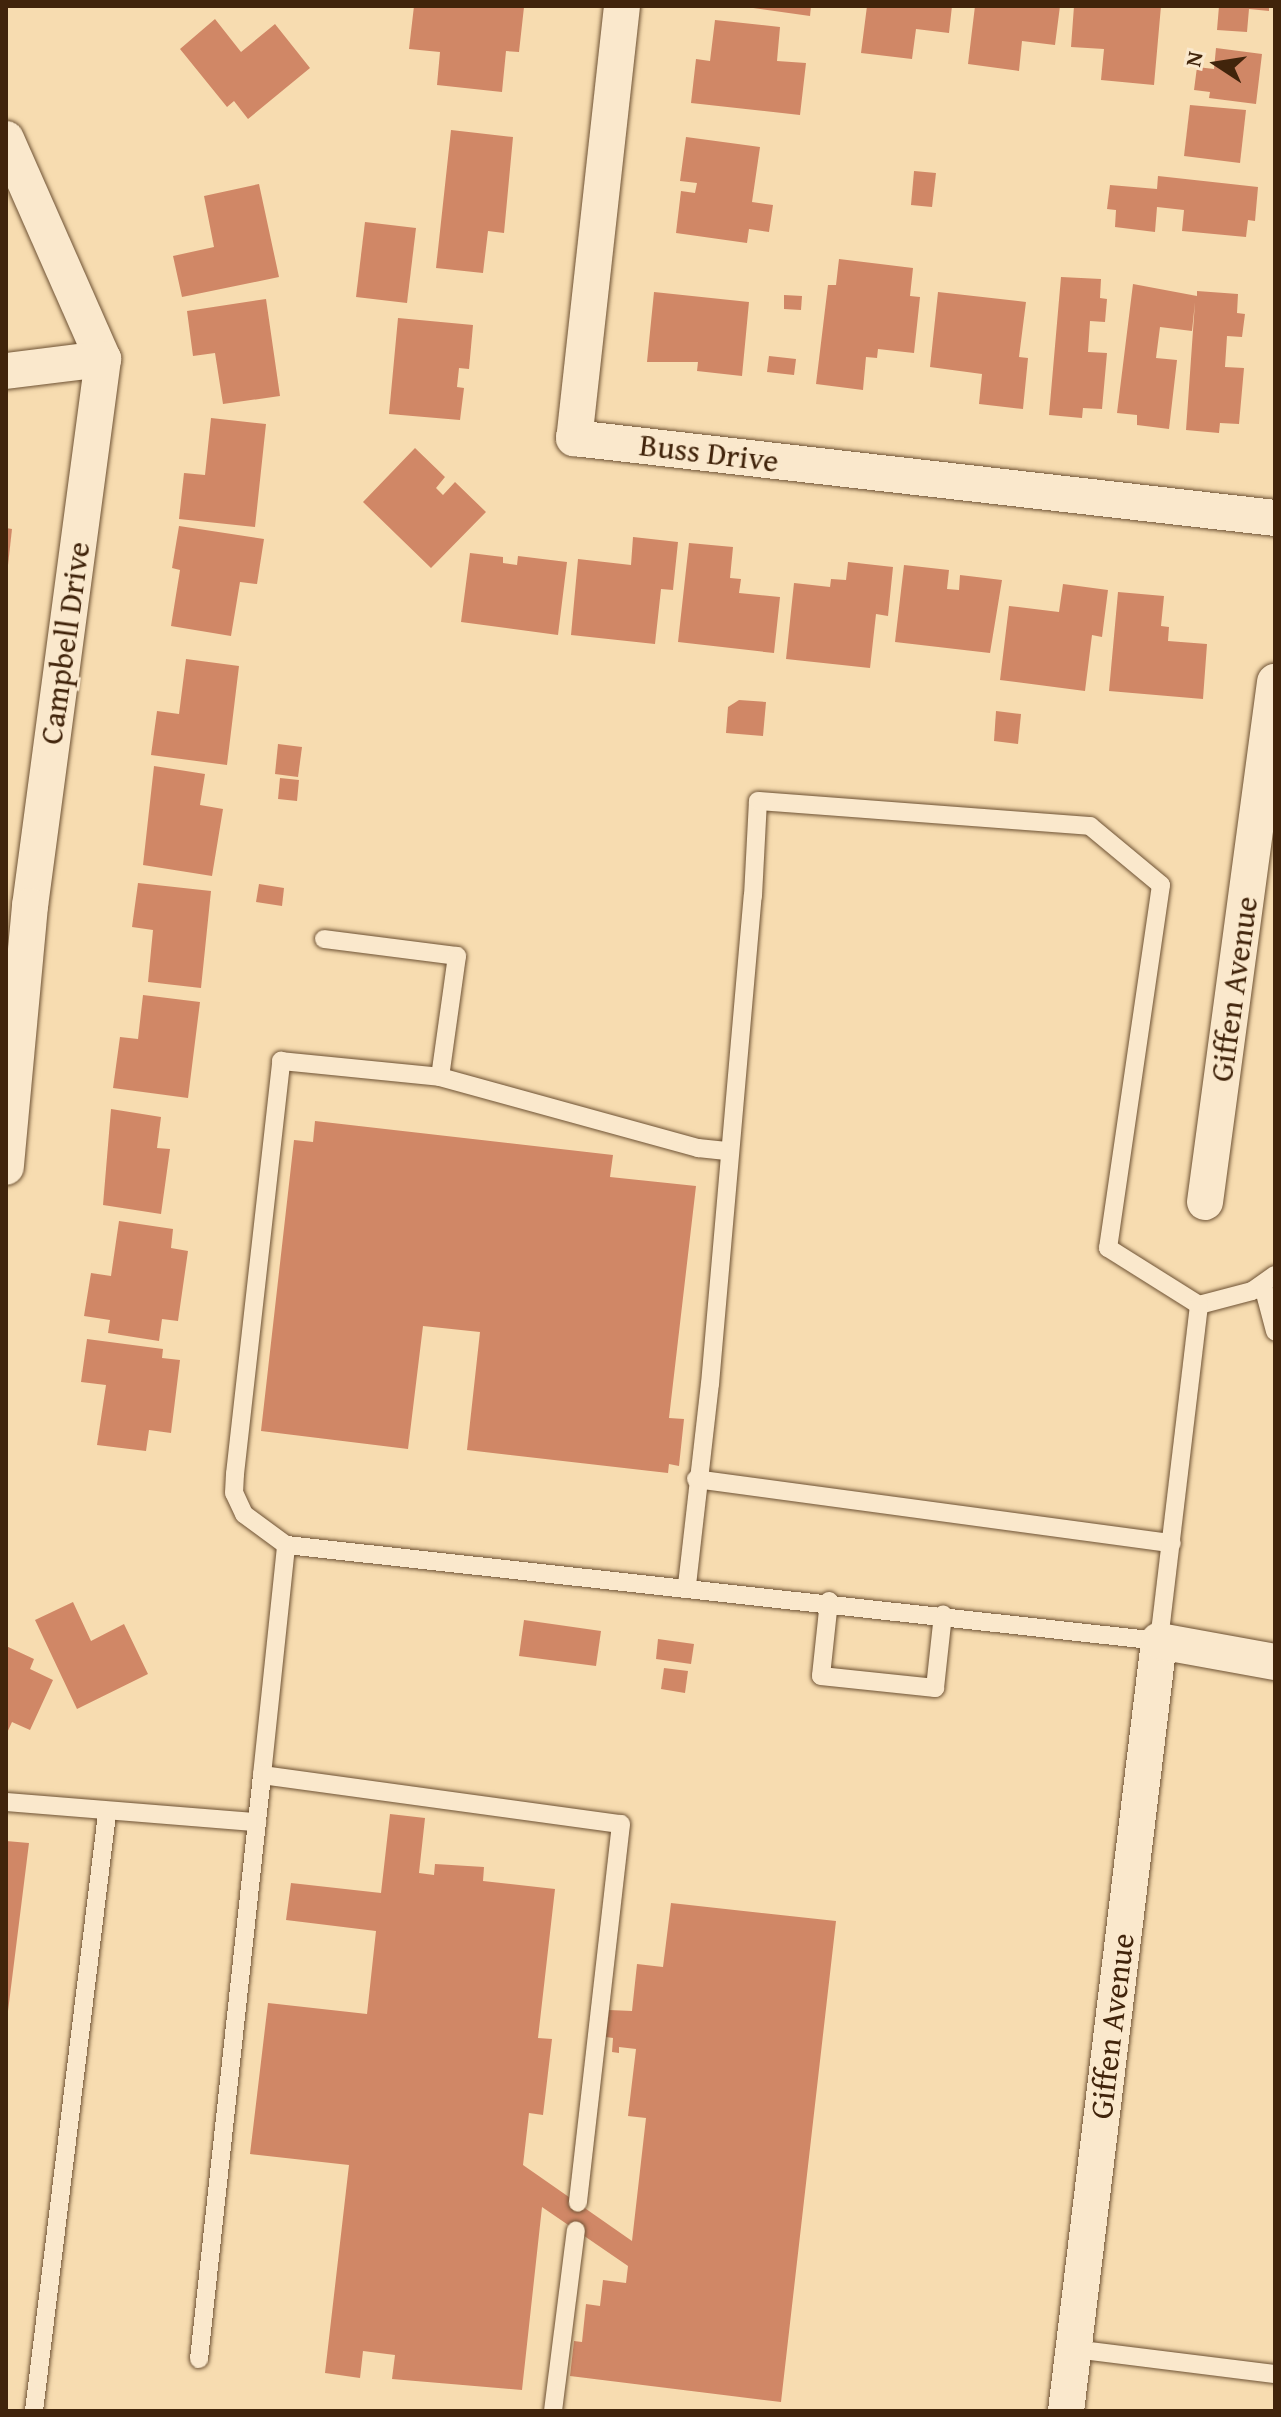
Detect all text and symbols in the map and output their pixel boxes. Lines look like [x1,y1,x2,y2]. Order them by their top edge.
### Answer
north arrow [1177,24,1257,104]
text: N [1176,48,1211,70]
street label: Buss Drive [637,425,781,481]
street label: Campbell Drive [32,539,98,747]
street label: Giffen Avenue [1202,894,1266,1084]
street label: Giffen Avenue [1082,1931,1142,2121]

